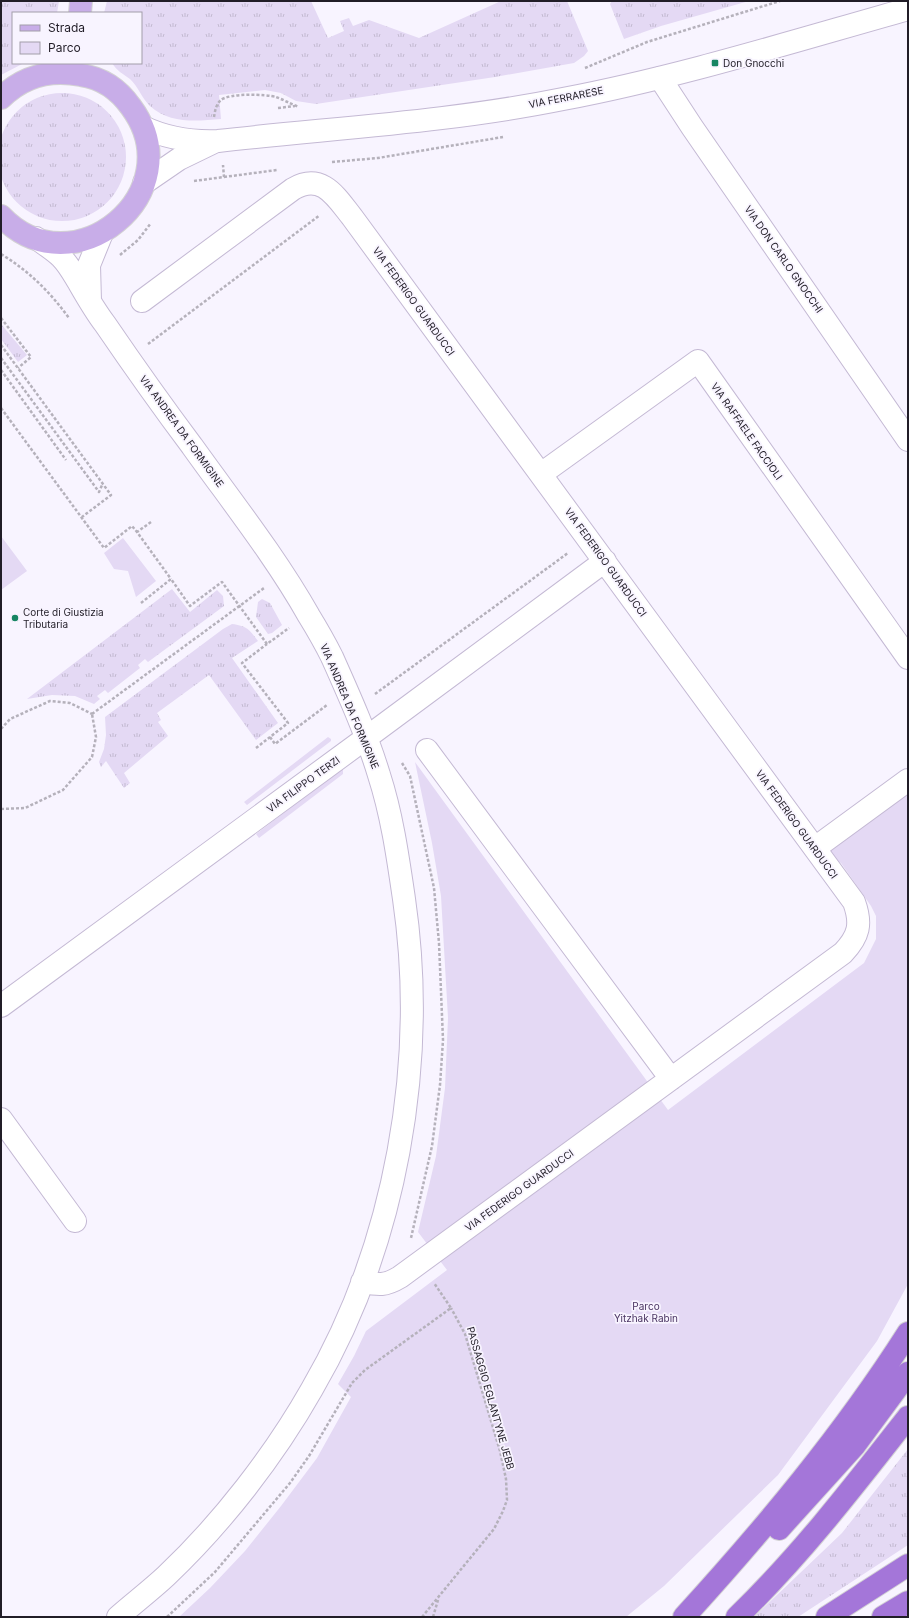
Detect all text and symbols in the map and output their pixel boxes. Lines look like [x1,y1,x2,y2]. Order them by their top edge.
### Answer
legend [12,12,142,64]
text: Strada [48,20,85,35]
text: Parco [48,40,81,55]
place label: Don Gnocchi [723,57,784,69]
marker: Don Gnocchi [710,58,720,68]
street label: VIA FERRARESE [528,84,604,110]
street label: VIA DON CARLO GNOCCHI [742,203,826,315]
street label: VIA FEDERIGO GUARDUCCI [371,244,457,358]
street label: VIA ANDREA DA FORMIGINE [137,373,227,489]
street label: VIA RAFFAELE FACCIOLI [709,380,785,482]
street label: VIA FEDERIGO GUARDUCCI [563,505,649,619]
place label: Corte di Giustizia Tributaria [23,606,104,630]
marker: Corte di Giustizia Tributaria [10,613,20,623]
street label: VIA ANDREA DA FORMIGINE [318,641,382,771]
street label: VIA FILIPPO TERZI [264,753,342,815]
street label: VIA FEDERIGO GUARDUCCI [754,767,840,881]
street label: VIA FEDERIGO GUARDUCCI [462,1147,576,1233]
park label: Parco Yitzhak Rabin [614,1300,678,1324]
street label: PASSAGGIO EGLANTYNE JEBB [465,1325,517,1471]

